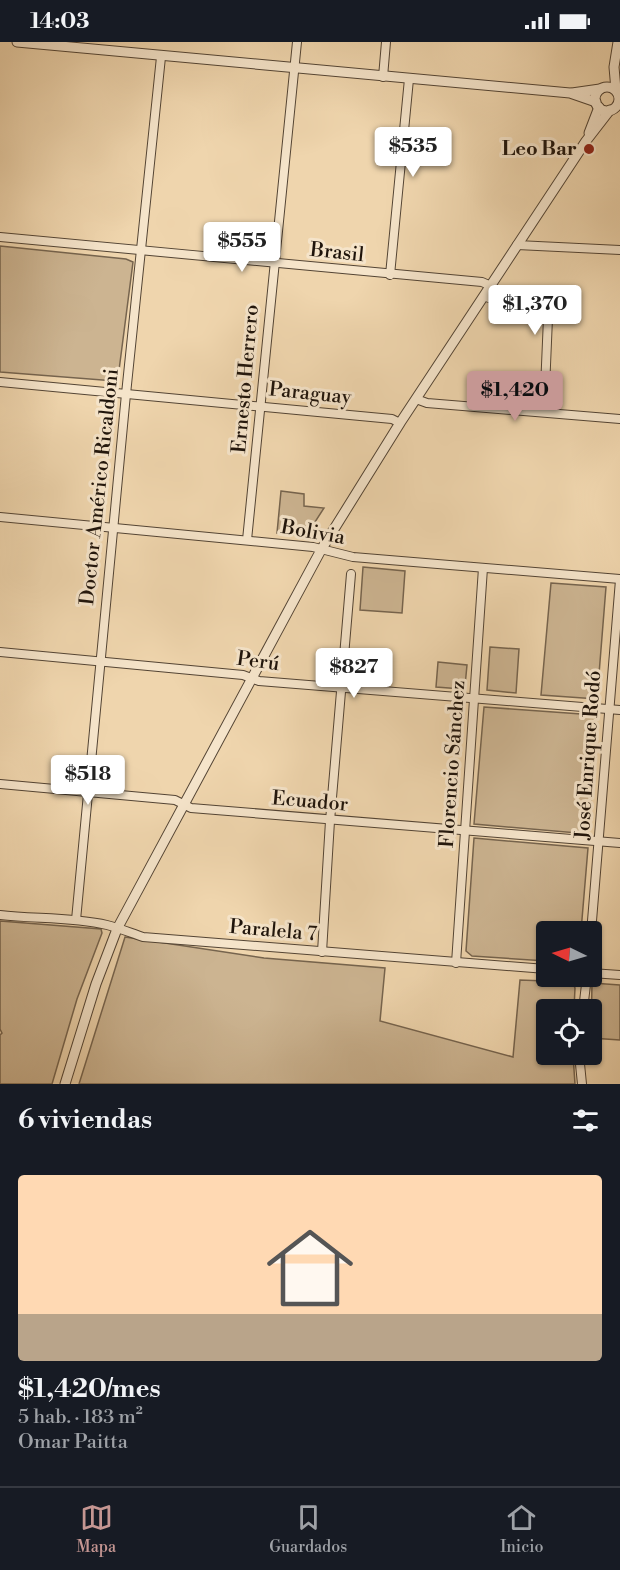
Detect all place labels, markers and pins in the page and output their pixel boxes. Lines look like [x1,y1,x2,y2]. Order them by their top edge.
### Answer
pin: $535 [377,127,449,178]
place label: Leo Bar [502,137,577,162]
marker: Leo Bar [582,142,596,156]
pin: $555 [206,222,278,273]
pin: $1,370 [486,285,584,336]
pin: $1,420 [466,371,564,422]
pin: $827 [318,648,390,699]
pin: $518 [52,755,124,806]

